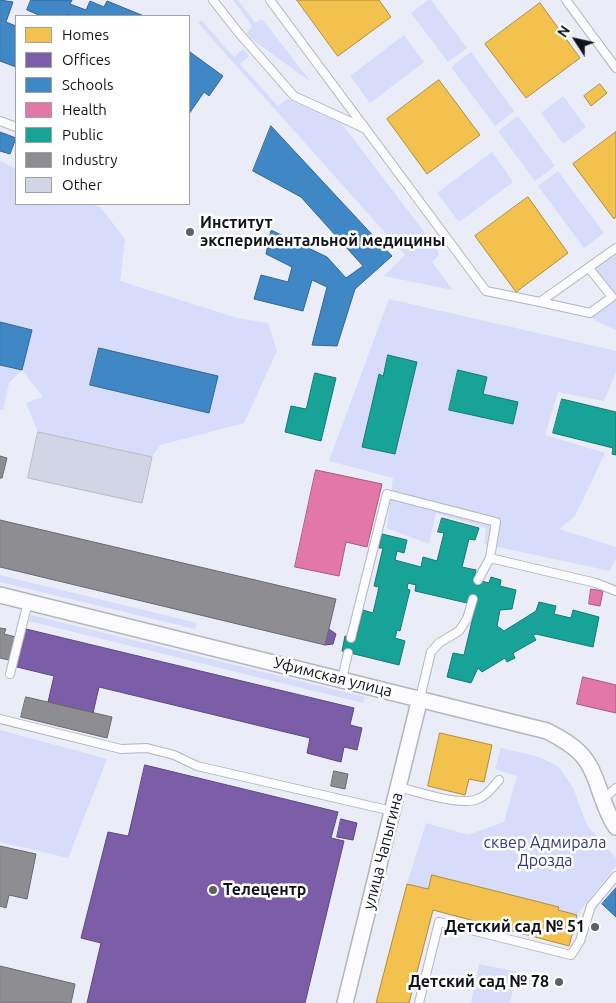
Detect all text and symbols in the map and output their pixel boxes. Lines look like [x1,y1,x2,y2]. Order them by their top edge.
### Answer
legend [15,15,190,205]
north arrow [551,15,601,65]
text: N [554,23,573,40]
text: Homes [62,26,109,43]
text: Offices [62,51,110,68]
text: Schools [62,76,113,93]
text: Health [62,101,107,118]
text: Public [62,126,103,143]
text: Industry [62,151,117,168]
text: Other [62,176,102,193]
place label: Институт экспериментальной медицины [200,213,445,251]
marker: Институт экспериментальной медицины [184,226,196,238]
street label: Уфимская улица [272,653,394,701]
street label: улица Чапыгина [359,790,407,912]
park label: сквер Адмирала Дрозда [484,833,606,871]
place label: Телецентр [223,880,306,900]
marker: Телецентр [207,884,219,896]
place label: Детский сад № 51 [444,917,585,937]
marker: Детский сад № 51 [589,921,601,933]
place label: Детский сад № 78 [408,972,549,992]
marker: Детский сад № 78 [553,976,565,988]

